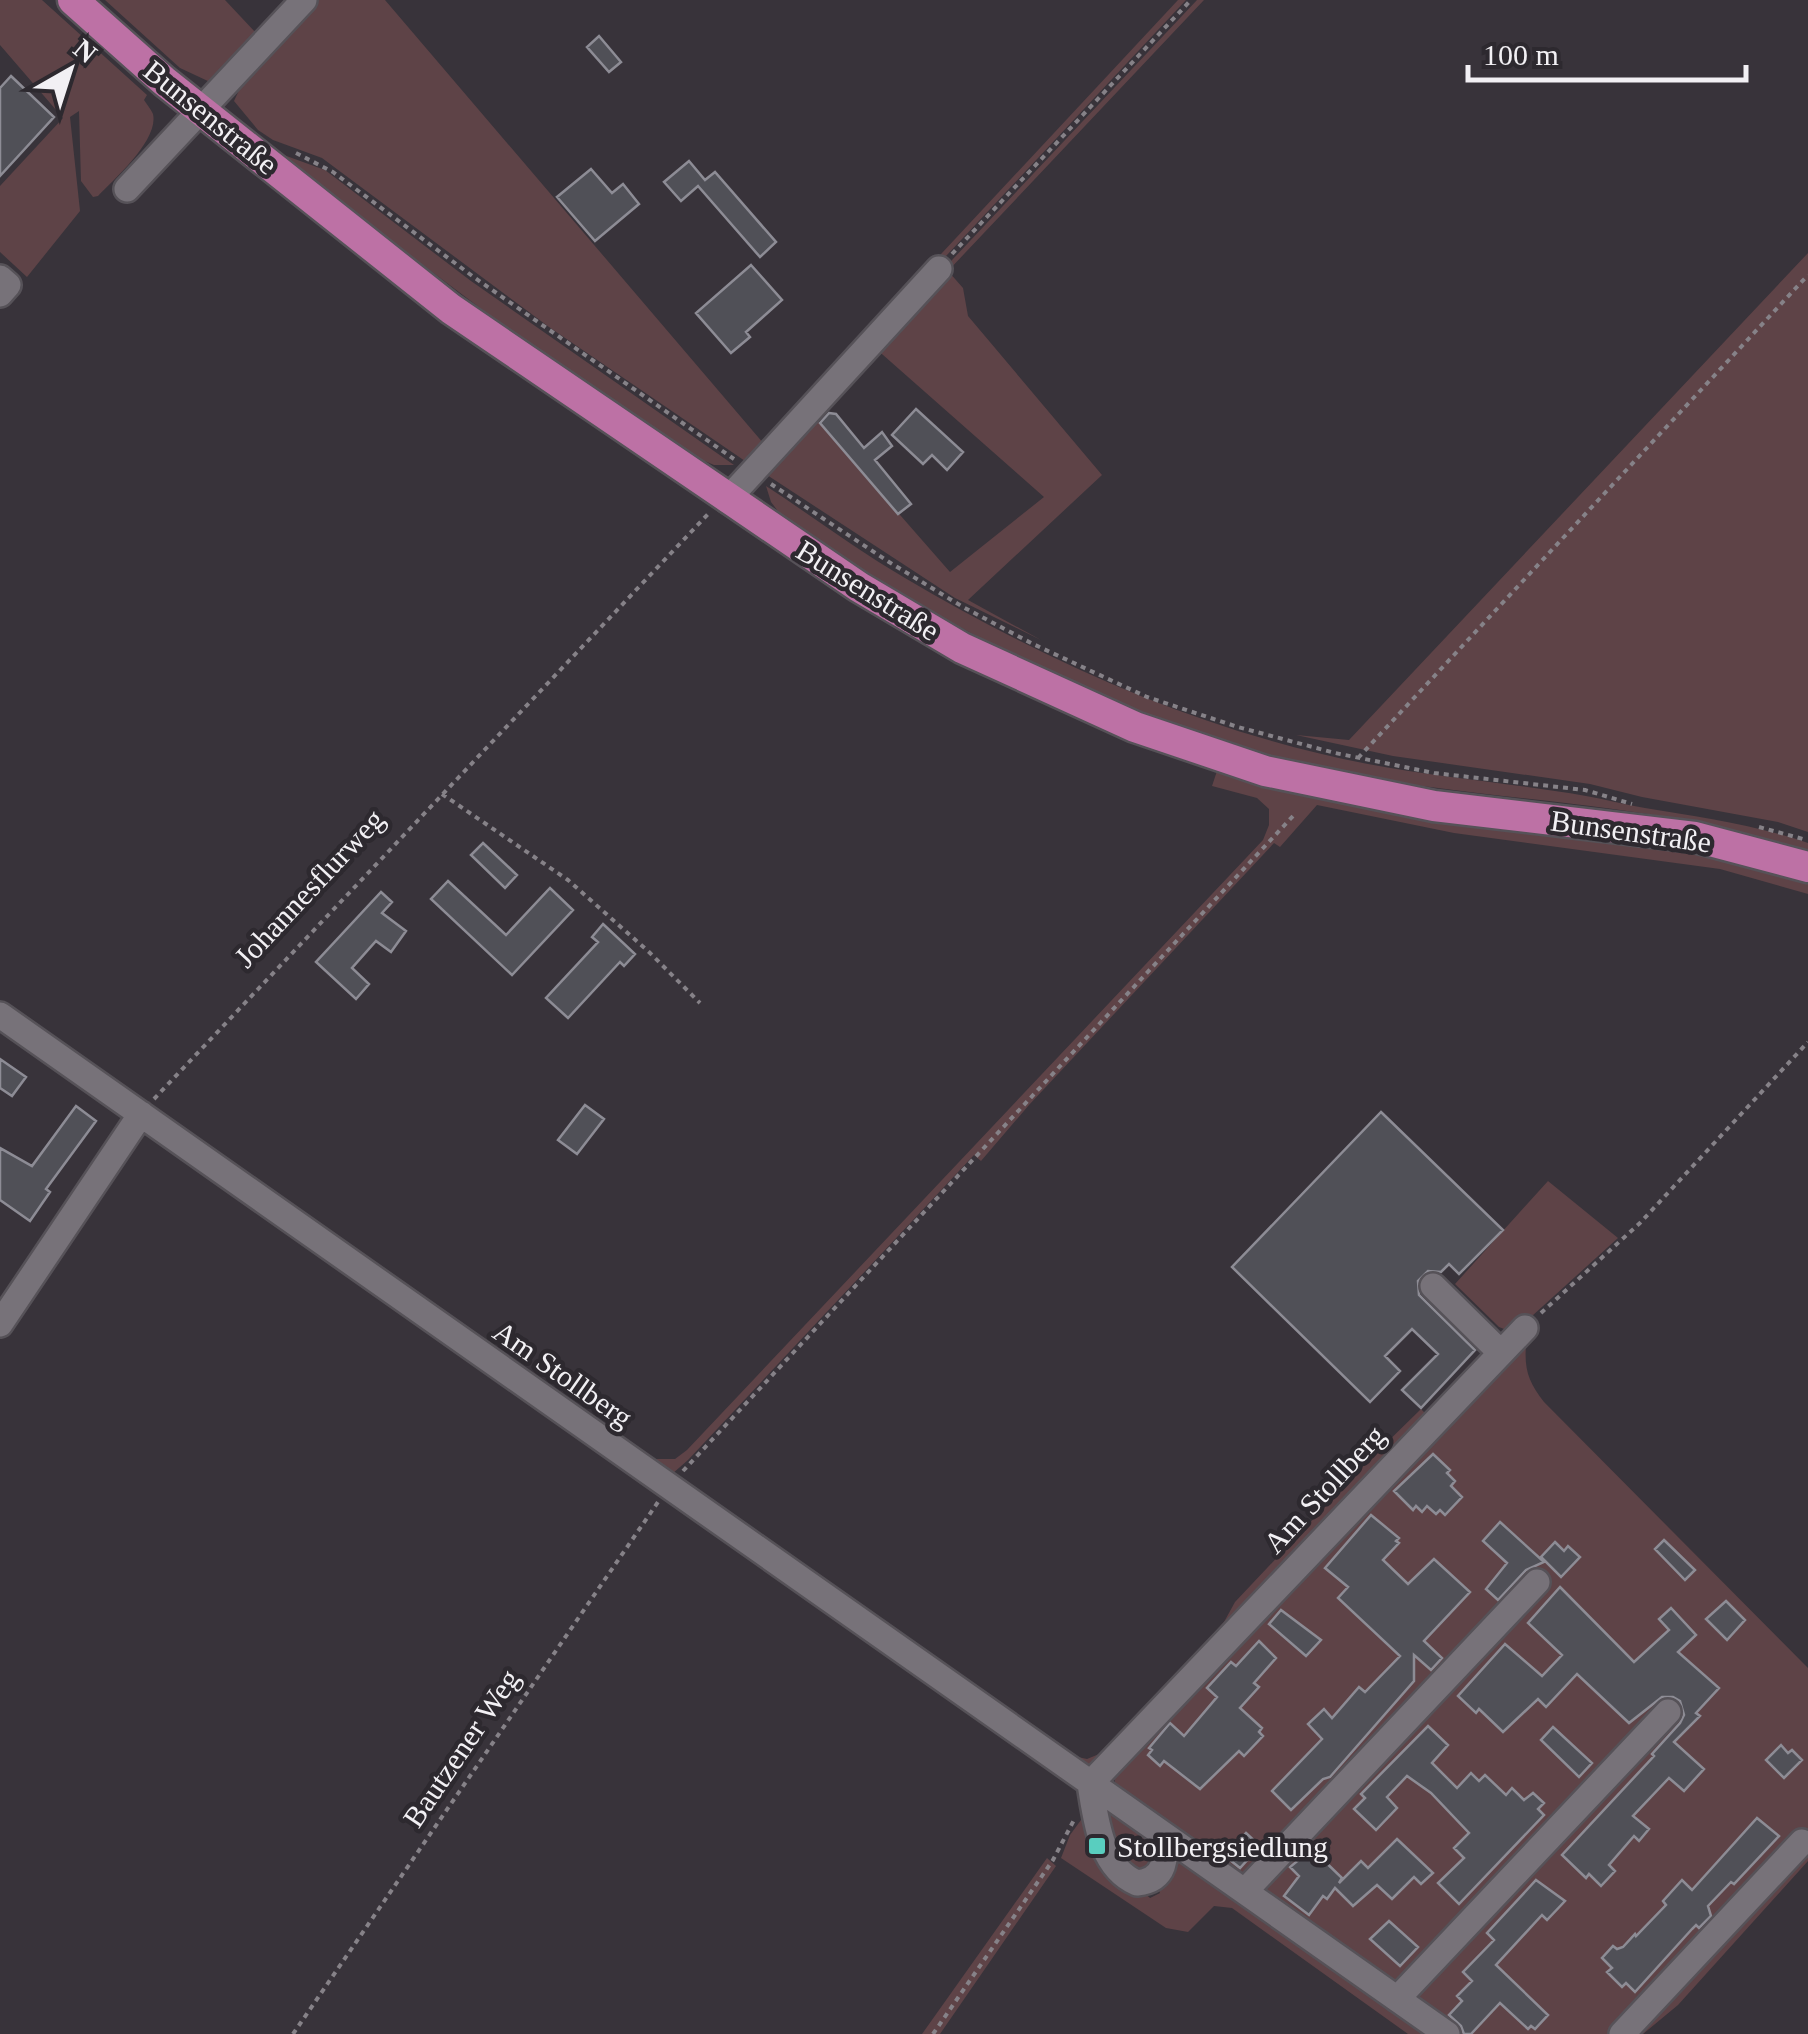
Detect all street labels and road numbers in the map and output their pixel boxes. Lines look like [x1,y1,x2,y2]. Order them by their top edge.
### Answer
street label: Bunsenstraße [138,53,284,181]
street label: Bunsenstraße [791,533,945,647]
street label: Johannesflurweg [228,802,390,974]
street label: Bunsenstraße [1549,803,1713,859]
street label: Am Stollberg [487,1314,639,1434]
street label: Am Stollberg [1257,1419,1391,1559]
street label: Bautzener Weg [396,1663,526,1833]

